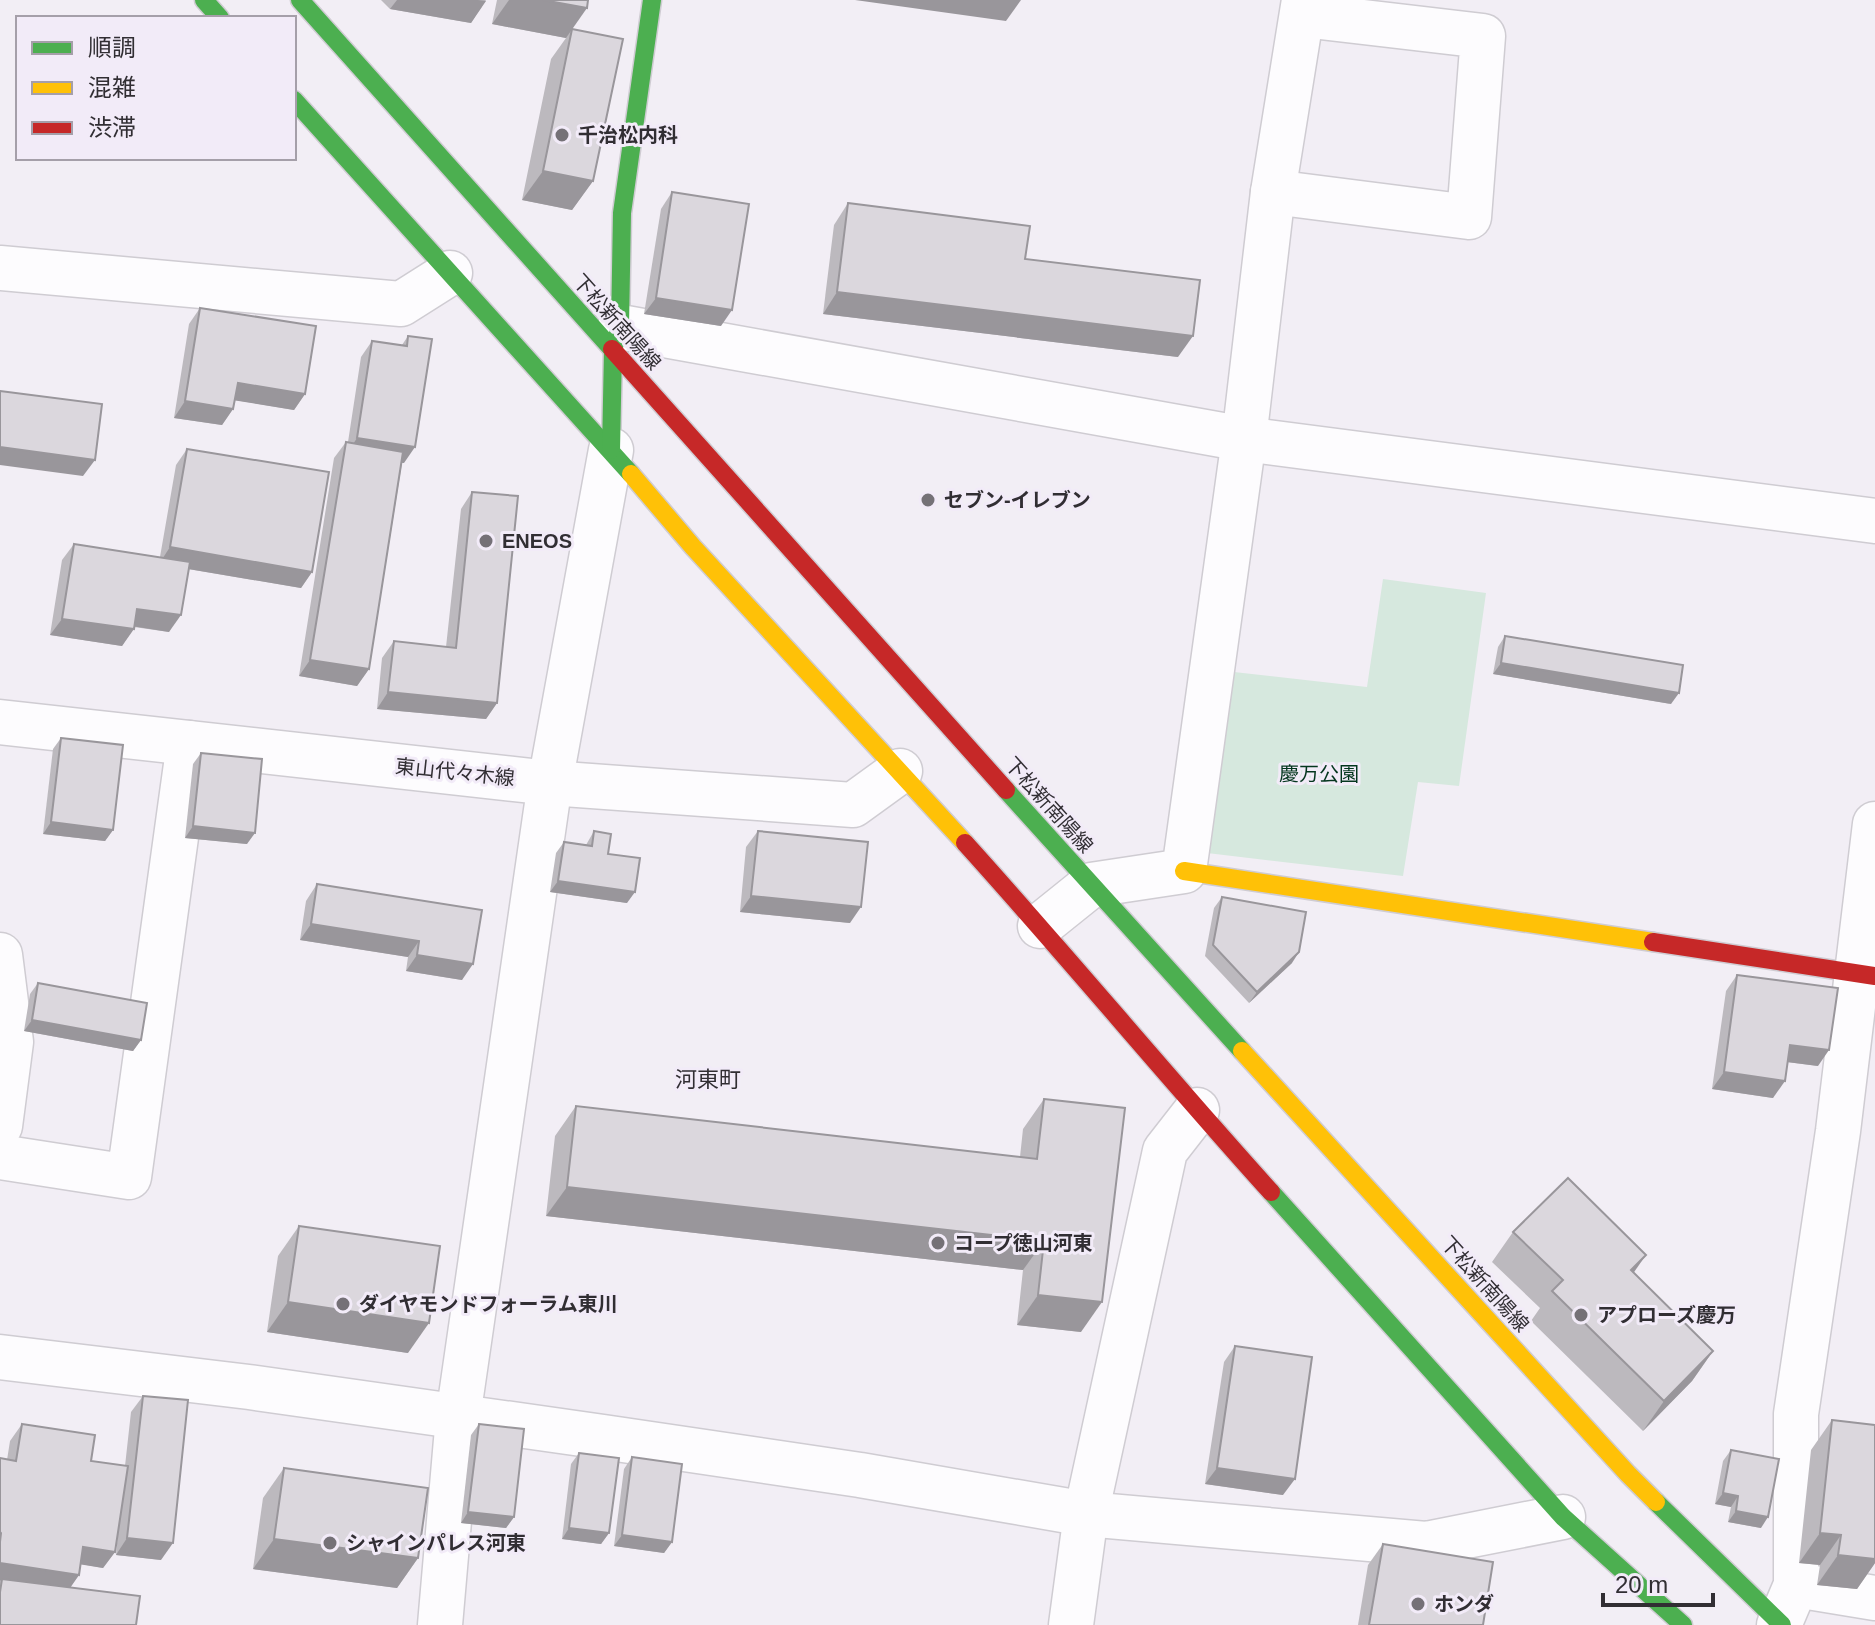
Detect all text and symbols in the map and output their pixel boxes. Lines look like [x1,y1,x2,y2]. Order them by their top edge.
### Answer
legend [16,16,296,160]
text: 順調 [88,34,136,61]
text: 混雑 [88,74,136,101]
text: 渋滞 [88,114,136,141]
place label: 千治松内科 [578,124,678,146]
marker: 千治松内科 [553,126,571,144]
street label: 下松新南陽線 [569,270,665,374]
place label: セブン-イレブン [944,489,1091,511]
marker: セブン-イレブン [919,491,937,509]
place label: ENEOS [502,530,572,552]
marker: ENEOS [477,532,495,550]
street label: 下松新南陽線 [1001,753,1097,857]
street label: 東山代々木線 [394,755,516,789]
park label: 慶万公園 [1279,763,1359,785]
district label: 河東町 [675,1067,741,1092]
place label: コープ徳山河東 [954,1232,1093,1254]
street label: 下松新南陽線 [1437,1232,1533,1336]
marker: コープ徳山河東 [929,1234,947,1252]
place label: ダイヤモンドフォーラム東川 [359,1293,618,1315]
marker: ダイヤモンドフォーラム東川 [334,1295,352,1313]
place label: アプローズ慶万 [1597,1304,1736,1326]
marker: アプローズ慶万 [1572,1306,1590,1324]
place label: シャインパレス河東 [346,1532,526,1554]
marker: シャインパレス河東 [321,1534,339,1552]
scale bar [1603,1557,1713,1607]
text: 20 m [1615,1571,1668,1598]
place label: ホンダ [1434,1593,1494,1615]
marker: ホンダ [1409,1595,1427,1613]

